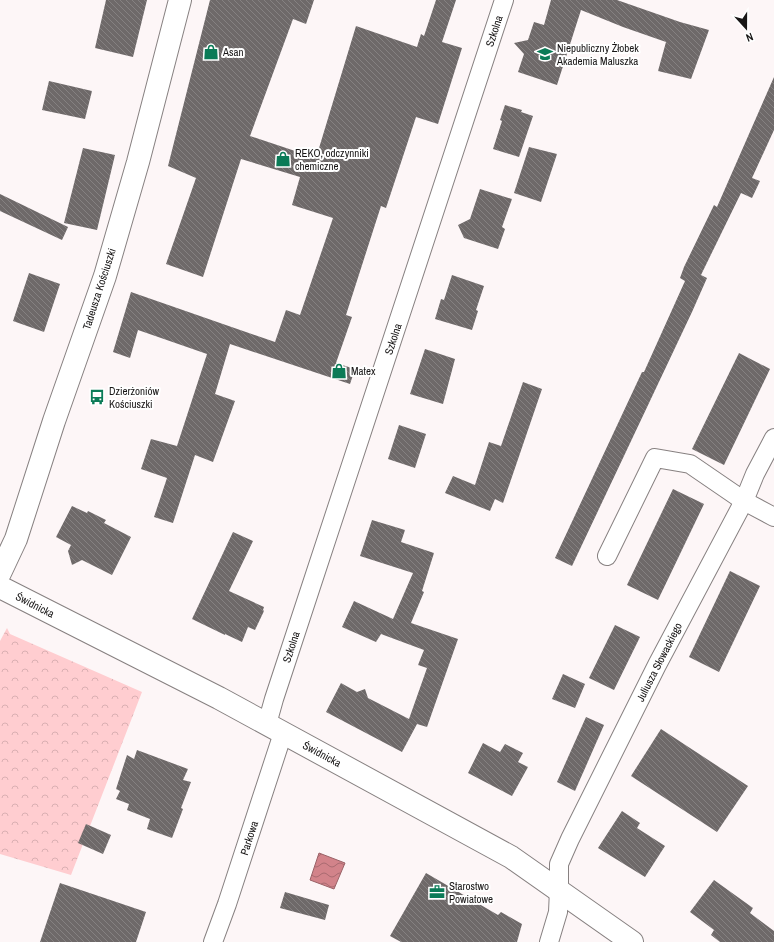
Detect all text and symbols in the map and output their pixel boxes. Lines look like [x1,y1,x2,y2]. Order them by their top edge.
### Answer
north arrow [726,8,766,48]
street label: Szkolna [482,14,506,48]
text: N [744,30,755,45]
place label: Niepubliczny Żłobek Akademia Maluszka [556,41,639,68]
shop icon: Asan [202,43,220,61]
place label: Asan [222,45,244,59]
school or university icon: Niepubliczny Żłobek Akademia Maluszka [536,45,554,63]
place label: REKO, odczynniki chemiczne [295,146,369,173]
shop icon: REKO, odczynniki chemiczne [274,150,292,168]
street label: Tadeusza Kościuszki [79,246,119,332]
street label: Szkolna [381,322,405,356]
shop icon: Matex [330,362,348,380]
place label: Matex [351,364,376,378]
place label: Dzierżoniów Kościuszki [109,384,160,411]
bus stop icon: Dzierżoniów Kościuszki [88,388,106,406]
street label: Świdnicka [13,589,57,621]
street label: Juliusza Słowackiego [633,620,685,704]
street label: Szkolna [279,630,303,664]
street label: Świdnicka [300,738,344,770]
street label: Parkowa [237,819,261,857]
place label: Starostwo Powiatowe [449,879,493,906]
office icon: Starostwo Powiatowe [428,883,446,901]

